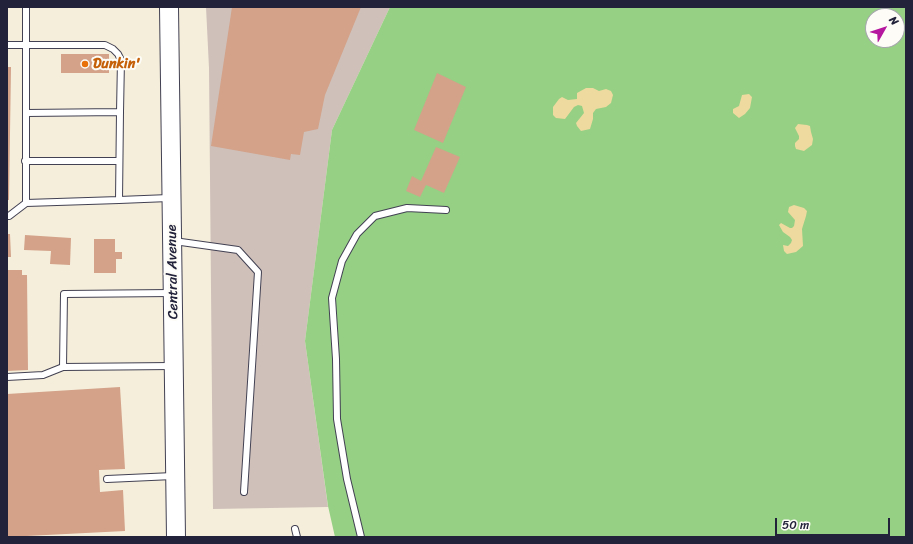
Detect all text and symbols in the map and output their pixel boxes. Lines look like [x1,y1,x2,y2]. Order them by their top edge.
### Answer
north arrow [865,8,905,48]
text: N [884,12,904,30]
place label: Dunkin' [93,56,141,72]
marker: Dunkin' [80,59,90,69]
street label: Central Avenue [164,225,182,319]
scale bar [777,510,892,536]
text: 50 m [782,514,809,536]

